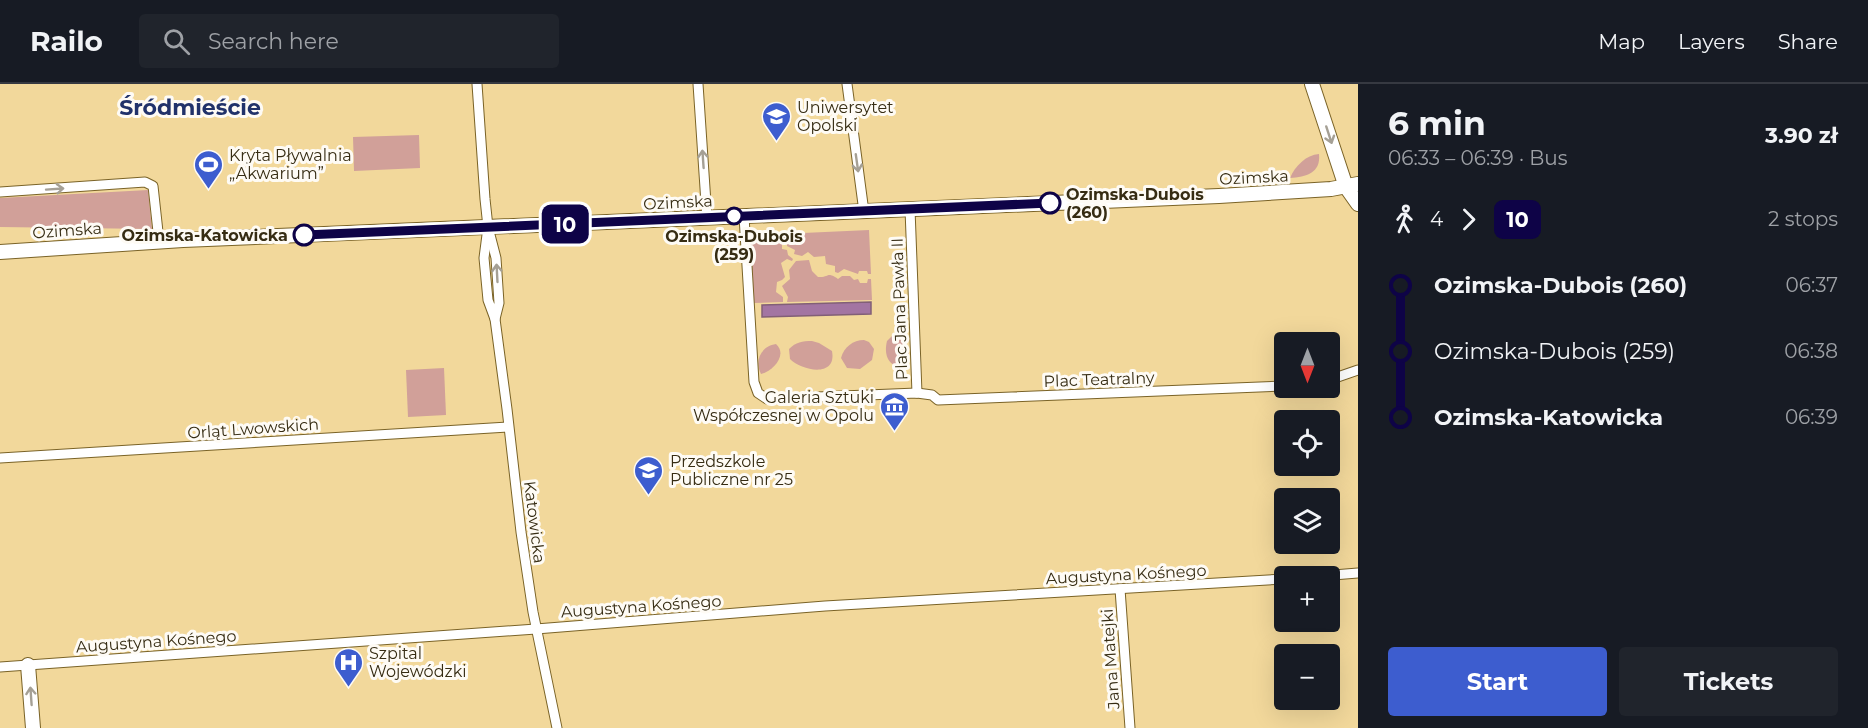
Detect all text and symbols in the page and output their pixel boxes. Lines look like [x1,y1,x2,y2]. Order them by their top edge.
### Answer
search box [139,14,559,68]
text: Railo [30,24,103,58]
icon: search [160,25,193,58]
text: Search here [208,28,339,55]
text: Map [1598,29,1645,54]
text: Layers [1678,29,1745,54]
text: Share [1778,29,1838,54]
district label: Śródmieście [119,94,261,121]
place label: Uniwersytet Opolski [797,98,894,135]
school or university icon: Uniwersytet Opolski [760,100,792,142]
text: 6 min [1388,103,1486,143]
text: 3.90 zł [1765,122,1838,149]
one-way arrow [1325,126,1336,144]
place label: Kryta Pływalnia „Akwarium” [229,146,352,183]
text: 06:33 – 06:39 · Bus [1388,146,1568,170]
sports icon: Kryta Pływalnia „Akwarium” [192,148,224,190]
one-way arrow [697,150,708,170]
one-way arrow [852,152,863,172]
street label: Ozimska [1219,166,1289,189]
one-way arrow [44,183,64,194]
place label: Ozimska-Dubois (260) [1066,185,1204,222]
street label: Ozimska [643,191,713,214]
marker: Ozimska-Dubois (260) [1039,192,1061,214]
icon: walk [1388,203,1421,236]
icon: forward [1452,203,1485,236]
line badge: 10 [538,204,592,244]
marker: Ozimska-Dubois (259) [725,207,743,225]
text: 4 [1430,207,1443,231]
text: 10 [1506,207,1529,232]
text: 2 stops [1768,207,1838,231]
text: 10 [554,212,576,237]
street label: Ozimska [32,219,102,242]
marker: Ozimska-Katowicka [293,224,315,246]
place label: Ozimska-Katowicka [121,226,288,245]
place label: Ozimska-Dubois (259) [665,227,803,264]
street label: Plac Jana Pawła II [888,237,911,381]
one-way arrow [492,263,503,283]
text: Ozimska-Dubois (260) [1434,272,1687,299]
text: 06:37 [1786,273,1838,297]
north arrow [1274,332,1340,398]
map controls [1274,332,1340,710]
text: Ozimska-Dubois (259) [1434,338,1675,365]
text: 06:38 [1784,339,1838,363]
street label: Plac Teatralny [1043,368,1155,391]
place label: Galeria Sztuki Współczesnej w Opolu [693,388,874,425]
museum icon: Galeria Sztuki Współczesnej w Opolu [879,390,911,432]
text: Ozimska-Katowicka [1434,404,1663,431]
text: 06:39 [1785,405,1838,429]
button: locate [1274,410,1340,476]
street label: Orląt Lwowskich [187,414,319,443]
place label: Przedszkole Publiczne nr 25 [670,452,793,489]
school or university icon: Przedszkole Publiczne nr 25 [633,454,665,496]
street label: Katowicka [520,480,549,564]
button: layers [1274,488,1340,554]
street label: Augustyna Kośnego [1045,561,1207,588]
button: + [1274,566,1340,632]
street label: Augustyna Kośnego [560,591,722,622]
street label: Jana Matejki [1098,608,1124,711]
street label: Augustyna Kośnego [75,626,237,657]
place label: Szpital Wojewódzki [369,644,467,681]
button: − [1274,644,1340,710]
hospital icon: Szpital Wojewódzki [332,646,364,688]
button: Start [1388,647,1607,716]
button: Tickets [1619,647,1838,716]
one-way arrow [25,687,36,707]

